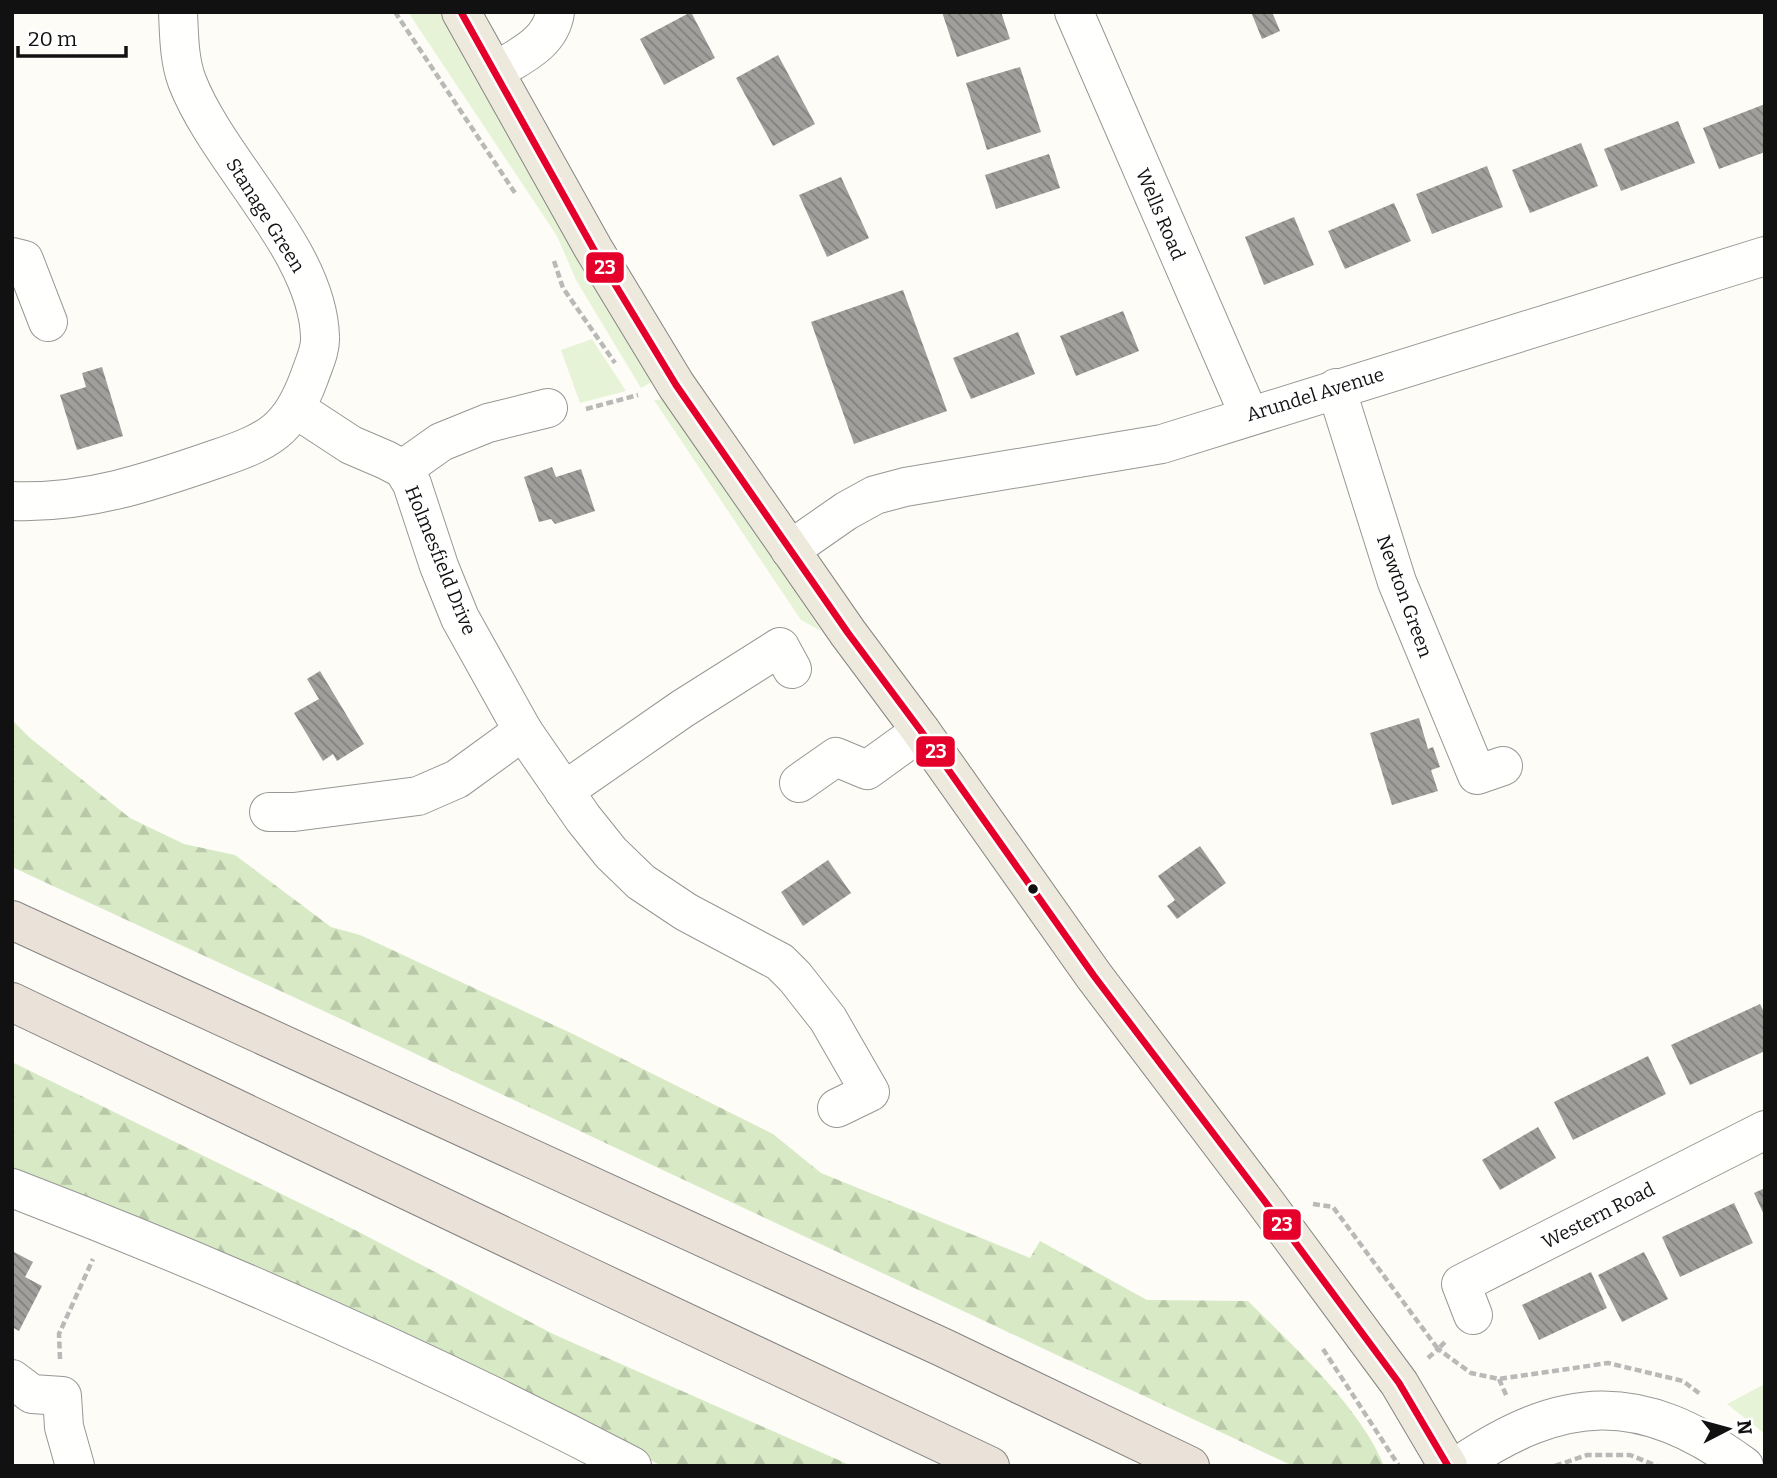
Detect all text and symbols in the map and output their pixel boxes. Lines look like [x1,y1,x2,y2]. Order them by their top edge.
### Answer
scale bar [18,14,126,58]
text: 20 m [28,26,77,52]
street label: Stanage Green [221,154,310,276]
street label: Wells Road [1131,165,1190,263]
line badge: 23 [585,251,625,284]
text: 23 [594,256,616,279]
street label: Arundel Avenue [1243,363,1387,426]
street label: Holmesfield Drive [400,482,481,638]
street label: Newton Green [1372,532,1437,660]
line badge: 23 [915,735,956,768]
text: 23 [925,740,947,763]
unlabelled marker [1026,882,1040,896]
street label: Western Road [1538,1177,1658,1254]
line badge: 23 [1262,1208,1302,1241]
text: 23 [1271,1213,1293,1236]
north arrow [1693,1394,1763,1464]
text: N [1732,1419,1757,1436]

